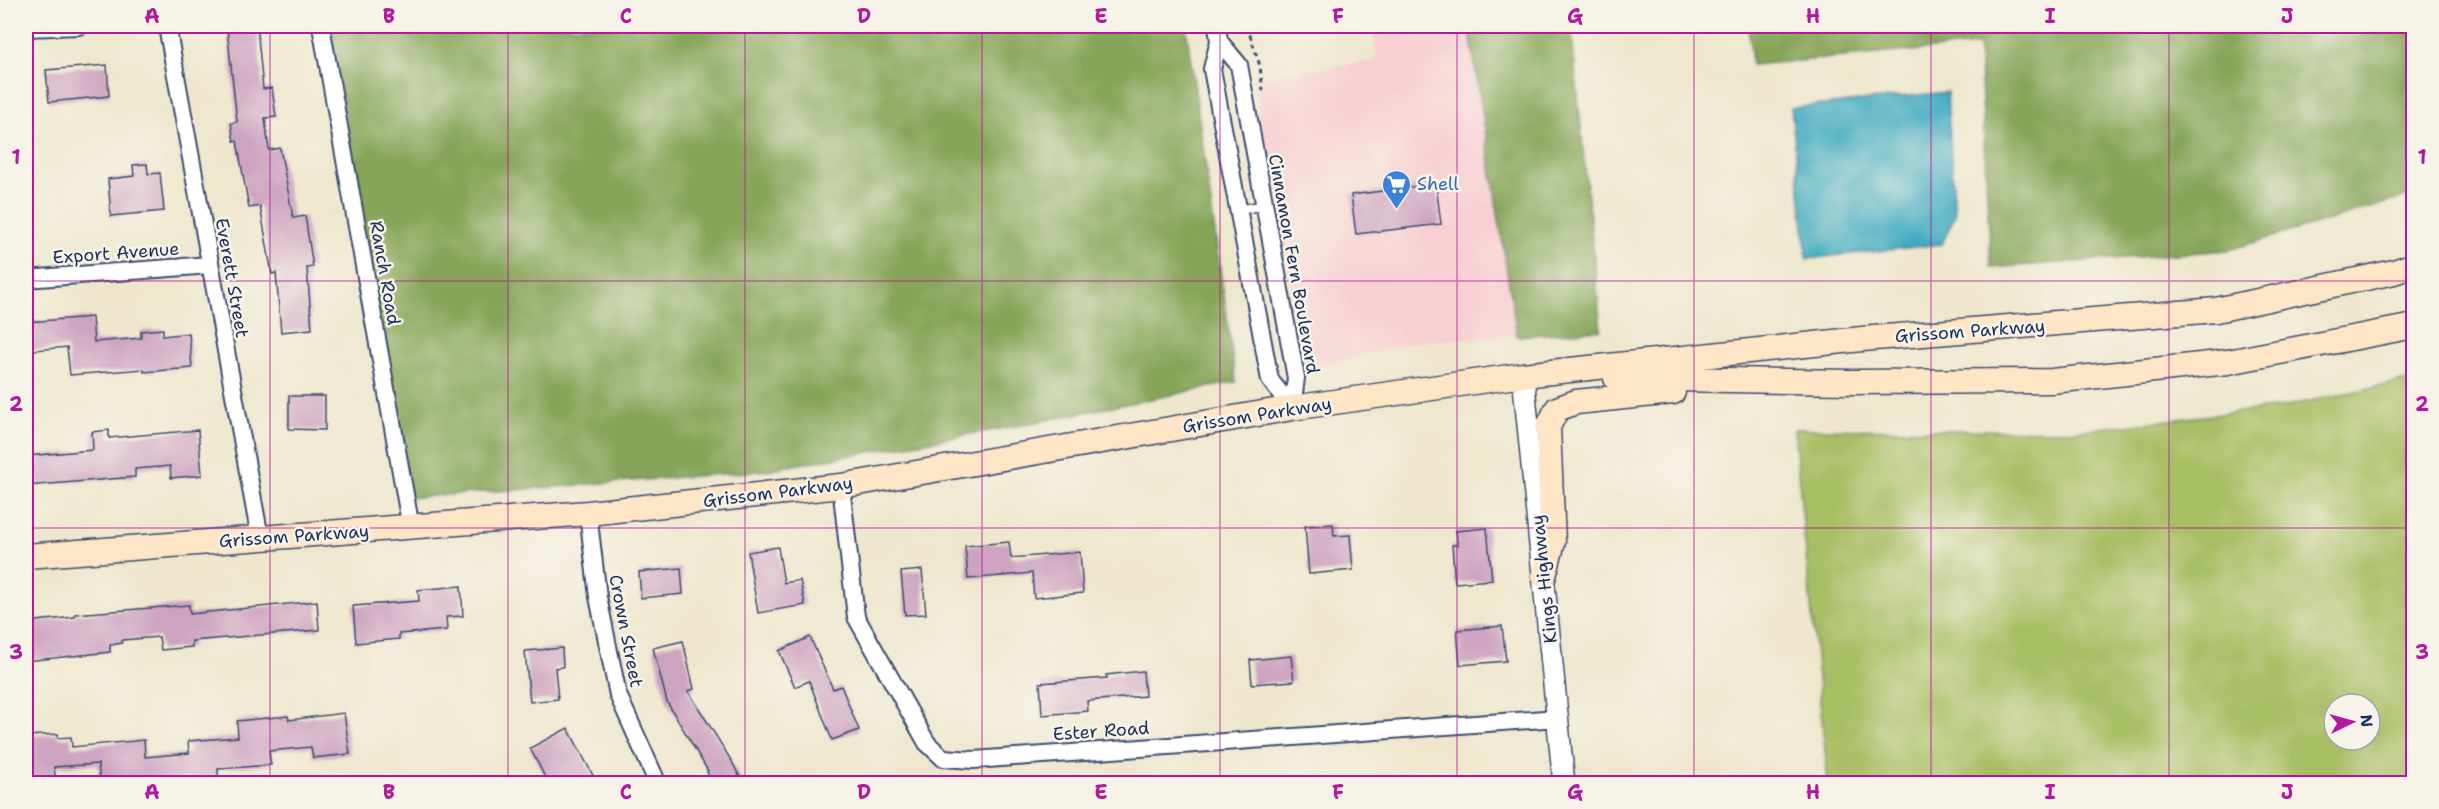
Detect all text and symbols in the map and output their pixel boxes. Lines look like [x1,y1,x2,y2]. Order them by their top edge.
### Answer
text: A [144,3,160,29]
text: B [383,3,395,29]
text: C [620,3,632,29]
text: D [857,3,871,29]
text: E [1094,3,1108,29]
text: F [1332,3,1344,29]
text: G [1567,3,1583,29]
text: H [1806,3,1820,29]
text: I [2044,3,2056,29]
text: J [2281,3,2294,29]
text: 1 [11,144,21,170]
text: 1 [2417,144,2427,170]
street label: Cinnamon Fern Boulevard [1263,152,1325,376]
supermarket icon: Shell [1380,168,1412,210]
place label: Shell [1417,172,1459,196]
street label: Everett Street [210,216,254,340]
street label: Ranch Road [364,219,406,327]
street label: Export Avenue [52,237,180,269]
street label: Grissom Parkway [1894,314,2046,348]
text: 2 [9,391,23,417]
street label: Grissom Parkway [1181,391,1333,439]
text: 2 [2415,391,2429,417]
street label: Grissom Parkway [702,471,854,513]
street label: Kings Highway [1525,513,1563,645]
street label: Grissom Parkway [218,519,370,553]
street label: Crown Street [603,573,649,690]
text: 3 [9,639,23,665]
text: 3 [2415,639,2429,665]
north arrow [2322,692,2382,752]
text: N [2355,714,2377,728]
street label: Ester Road [1052,716,1150,746]
text: A [144,779,160,805]
text: B [383,779,395,805]
text: C [620,779,632,805]
text: D [857,779,871,805]
text: E [1094,779,1108,805]
text: F [1332,779,1344,805]
text: G [1567,779,1583,805]
text: H [1806,779,1820,805]
text: I [2044,779,2056,805]
text: J [2281,779,2294,805]

